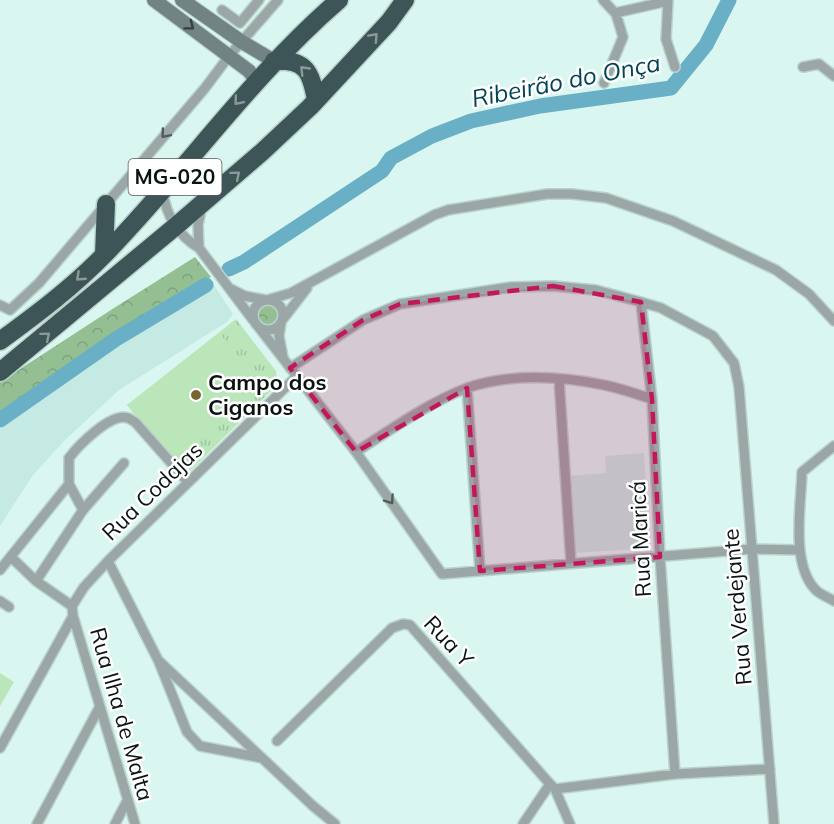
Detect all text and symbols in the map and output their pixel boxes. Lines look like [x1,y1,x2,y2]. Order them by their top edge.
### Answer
one-way arrow [183,18,194,29]
one-way arrow [367,34,378,45]
water label: Ribeirão do Onça [469,47,663,113]
one-way arrow [300,67,311,77]
one-way arrow [235,94,246,105]
one-way arrow [162,127,173,138]
road number: MG-020 [128,159,222,195]
one-way arrow [229,171,240,182]
one-way arrow [77,270,87,281]
one-way arrow [39,332,50,343]
place label: Campo dos Ciganos [208,368,326,421]
marker: Campo dos Ciganos [189,388,203,402]
street label: Rua Codajas [96,436,208,546]
street label: Rua Maricá [623,480,657,598]
one-way arrow [383,493,394,504]
street label: Rua Verdejante [716,528,758,686]
street label: Rua Y [418,609,480,673]
street label: Rua Ilha de Malta [84,624,160,804]

